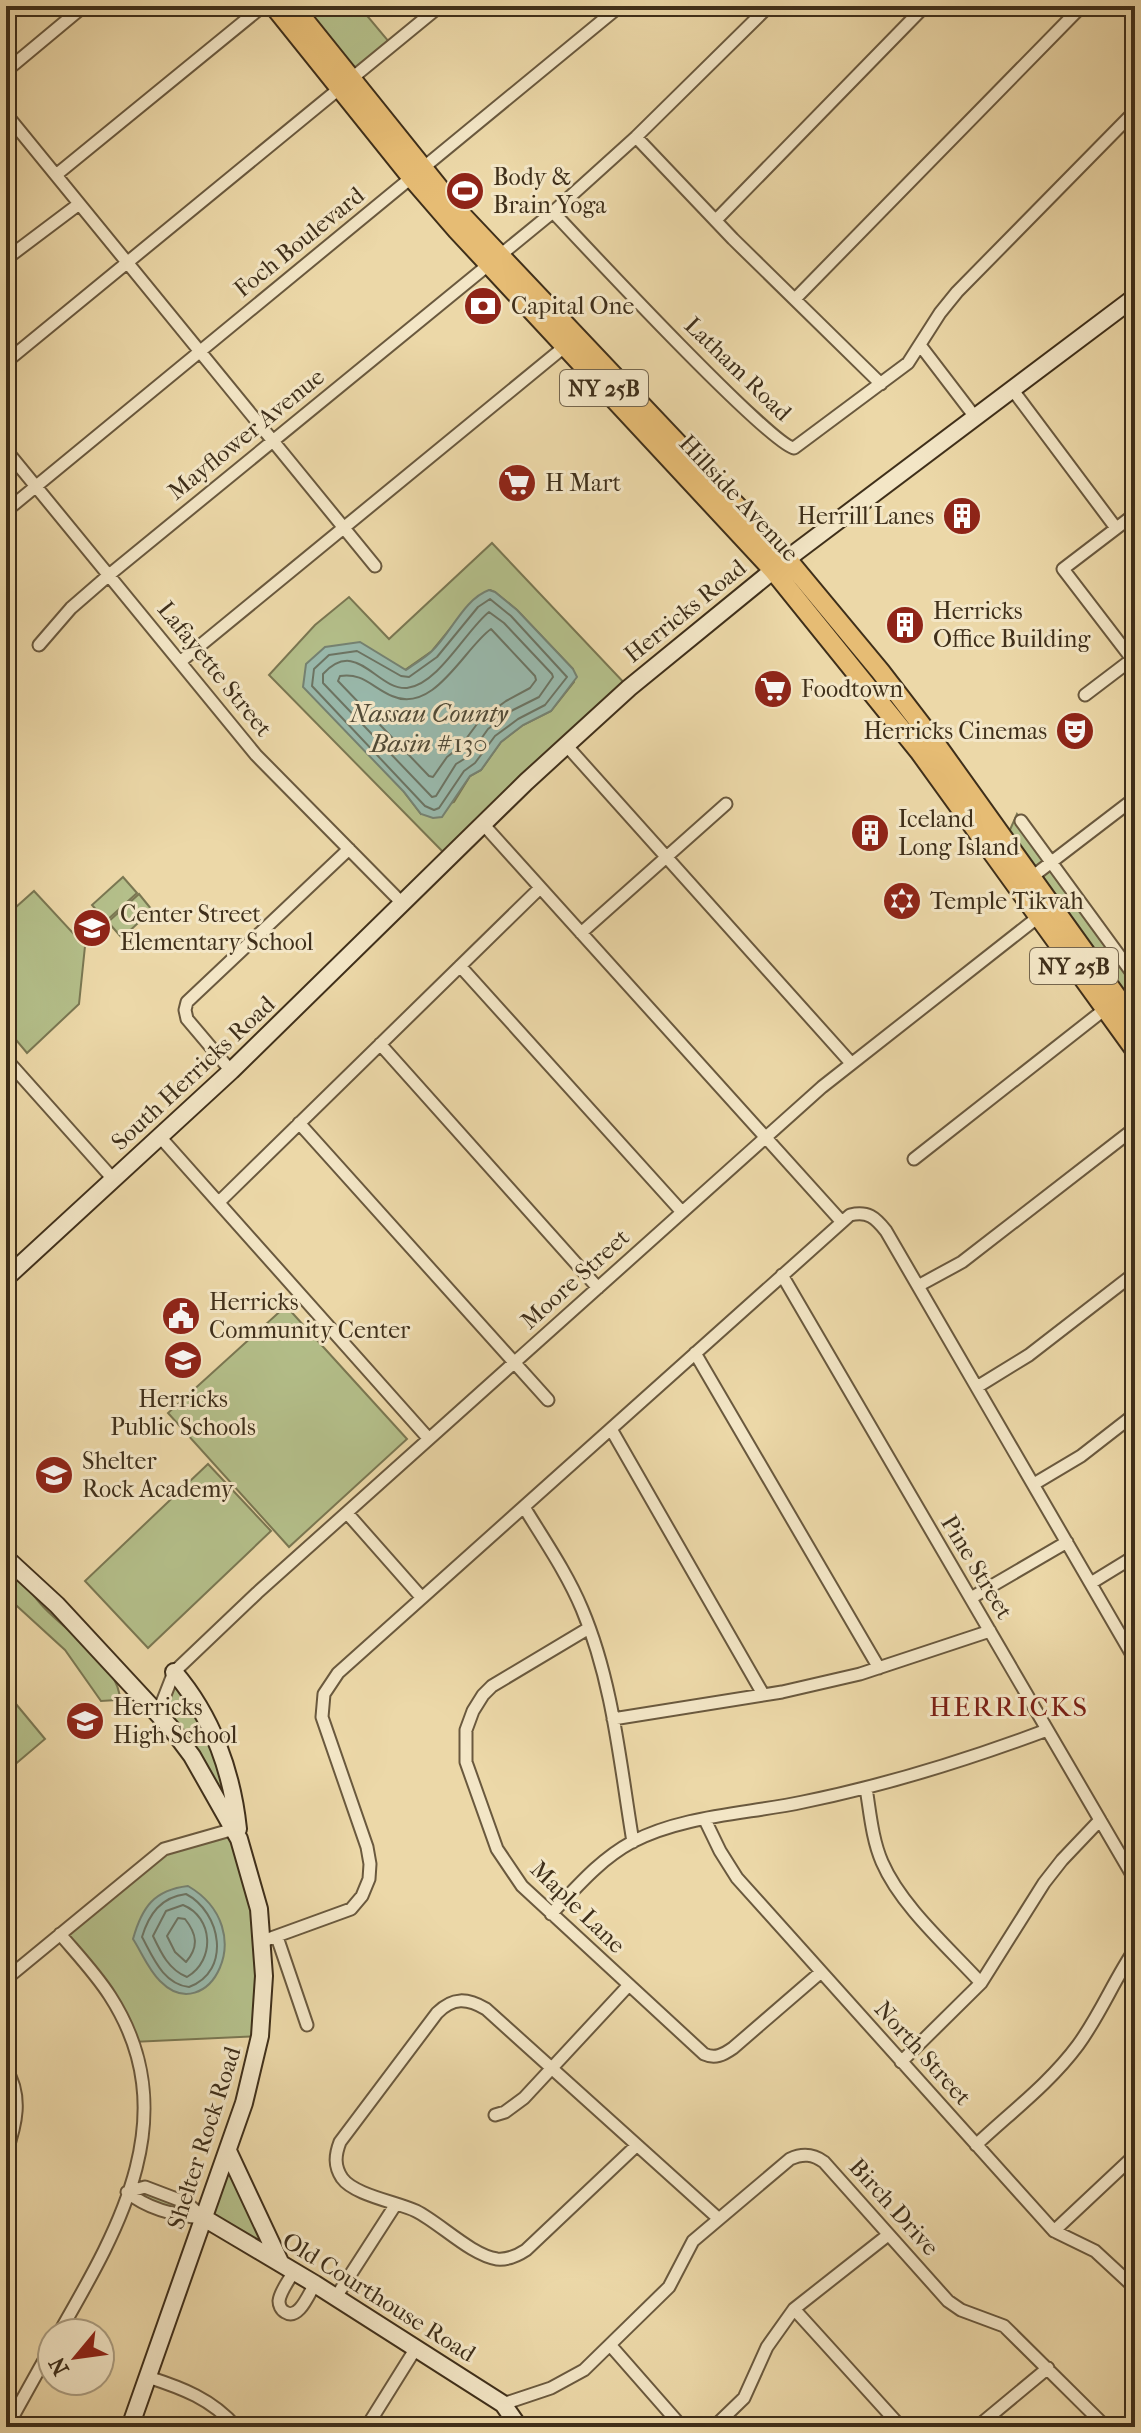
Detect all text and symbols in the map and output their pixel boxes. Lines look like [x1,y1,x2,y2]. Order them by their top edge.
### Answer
place label: Body & Brain Yoga [493,163,607,219]
sports icon: Body & Brain Yoga [444,170,486,212]
street label: Foch Boulevard [228,180,370,303]
bank icon: Capital One [462,285,504,327]
place label: Capital One [511,292,634,320]
street label: Latham Road [679,311,798,427]
street label: Mayflower Avenue [162,362,330,506]
road number: NY 25B [560,370,648,406]
street label: Hillside Avenue [673,429,805,567]
supermarket icon: H Mart [496,462,538,504]
place label: H Mart [545,469,622,497]
building icon: Herrill Lanes [941,495,983,537]
place label: Herrill Lanes [797,502,934,530]
street label: Herricks Road [619,553,752,668]
street label: Lafayette Street [152,596,278,743]
place label: Herricks Office Building [933,597,1091,653]
building icon: Herricks Office Building [884,604,926,646]
supermarket icon: Foodtown [752,668,794,710]
place label: Foodtown [801,675,903,703]
water label: Nassau County Basin #130 [349,698,509,759]
theatre icon: Herricks Cinemas [1054,710,1096,752]
place label: Herricks Cinemas [864,717,1047,745]
place label: Iceland Long Island [898,805,1020,861]
building icon: Iceland Long Island [849,812,891,854]
synagogue icon: Temple Tikvah [881,880,923,922]
place label: Temple Tikvah [930,887,1084,915]
place label: Center Street Elementary School [120,900,314,956]
school or university icon: Center Street Elementary School [71,907,113,949]
road number: NY 25B [1030,948,1118,984]
street label: South Herricks Road [105,989,281,1156]
street label: Moore Street [515,1223,635,1335]
place label: Herricks Community Center [209,1288,411,1344]
public building icon: Herricks Community Center [160,1295,202,1337]
school or university icon: Herricks Public Schools [162,1339,204,1381]
place label: Herricks Public Schools [110,1385,256,1441]
place label: Shelter Rock Academy [82,1447,235,1503]
school or university icon: Shelter Rock Academy [33,1454,75,1496]
street label: Pine Street [935,1510,1019,1624]
district label: HERRICKS [929,1690,1089,1723]
place label: Herricks High School [113,1693,238,1749]
school or university icon: Herricks High School [64,1700,106,1742]
street label: Maple Lane [525,1855,631,1959]
street label: North Street [869,1995,977,2111]
street label: Shelter Rock Road [161,2042,247,2233]
street label: Birch Drive [843,2153,945,2261]
street label: Old Courthouse Road [277,2226,482,2368]
north arrow [36,2317,116,2397]
text: N [44,2352,75,2380]

